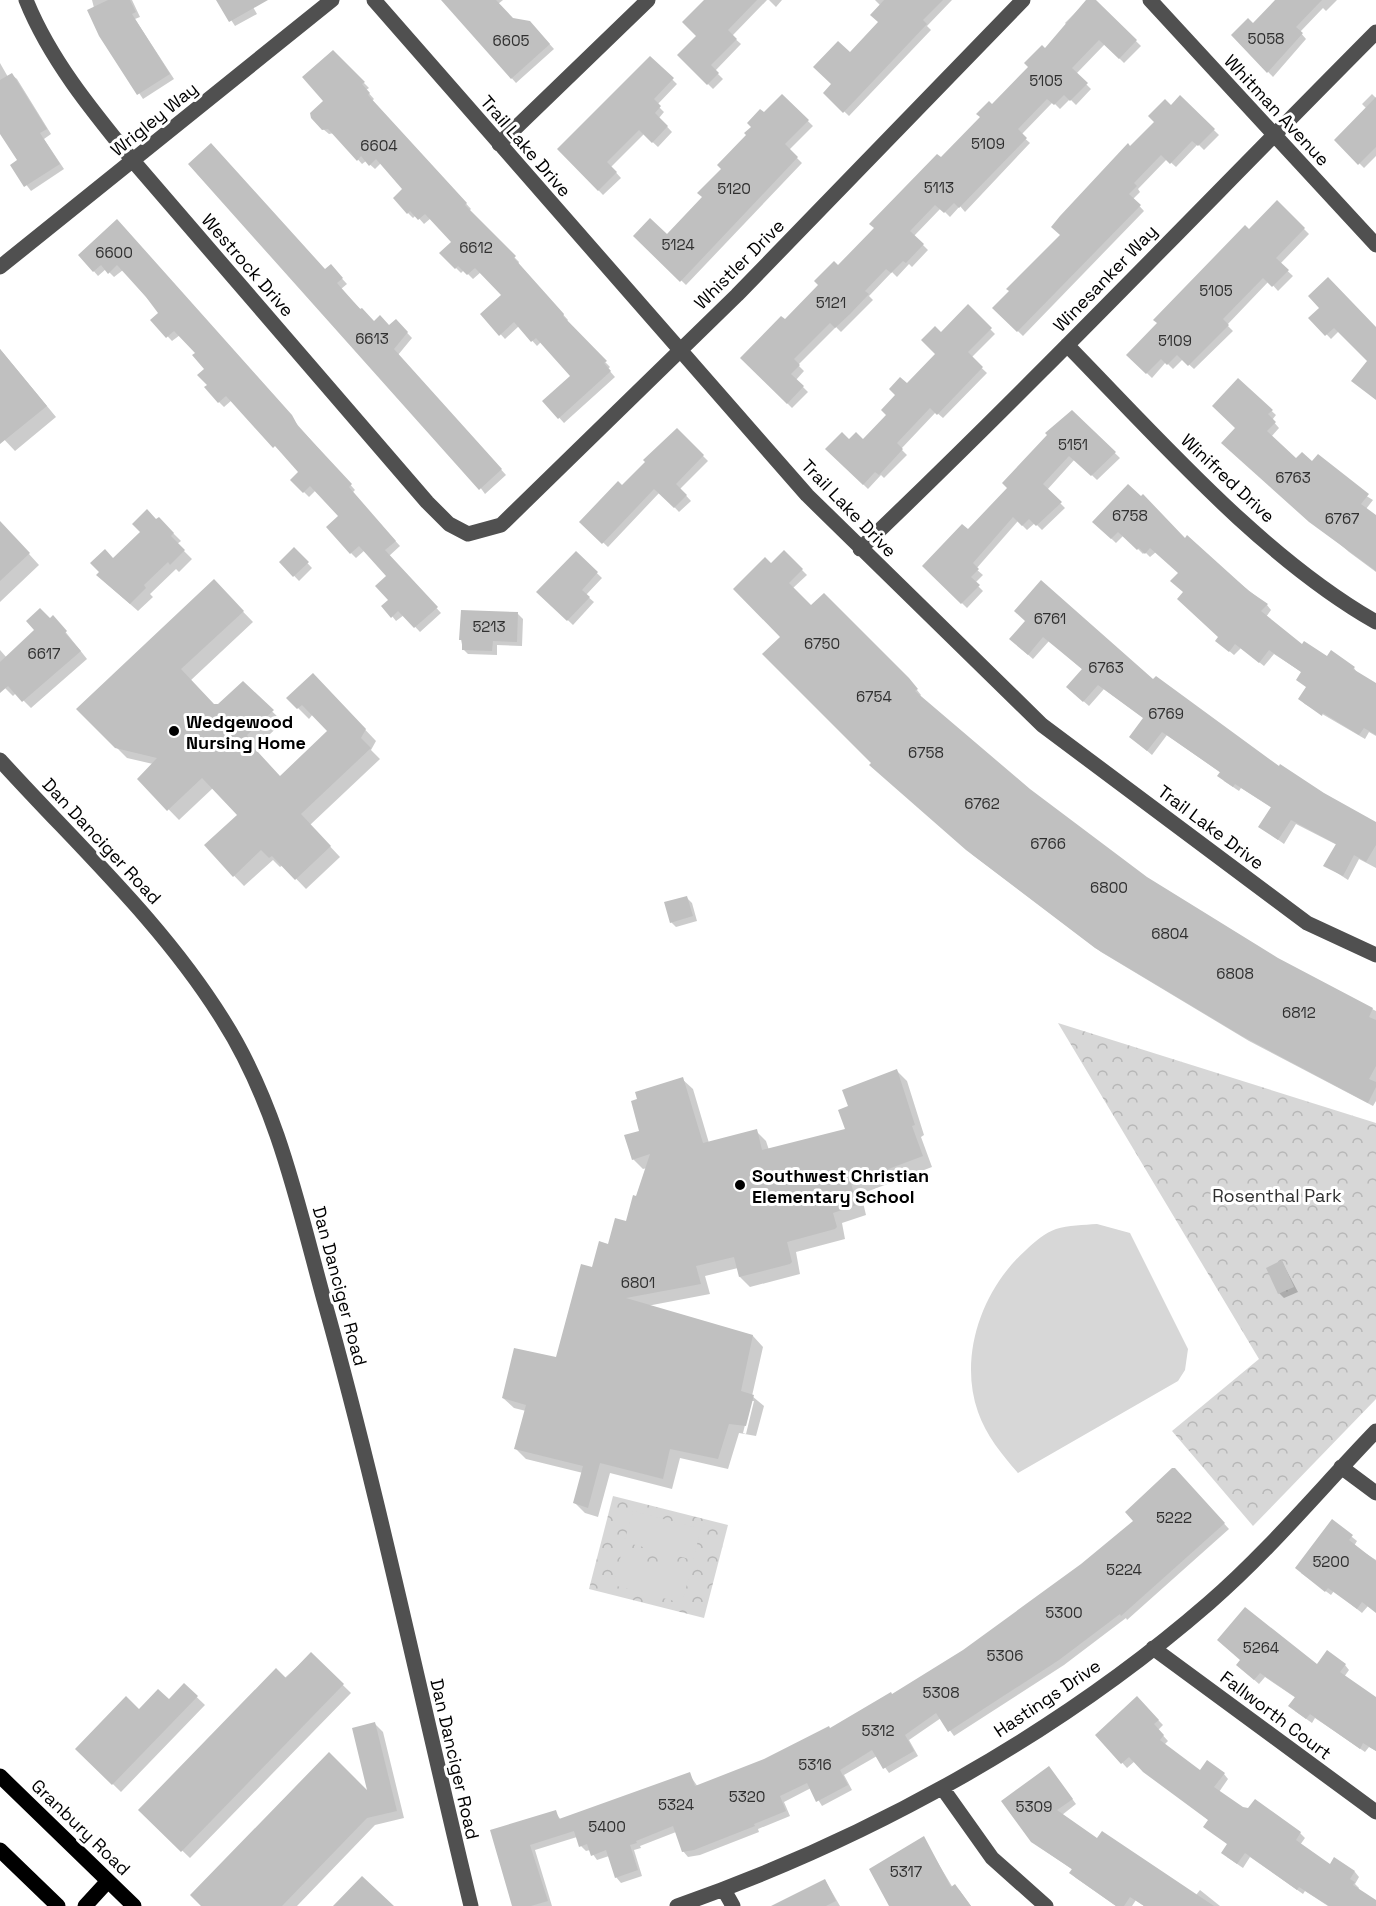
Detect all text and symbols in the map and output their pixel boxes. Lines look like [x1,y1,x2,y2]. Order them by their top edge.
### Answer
house number: 5058 [1248,29,1284,48]
house number: 6605 [493,31,529,50]
street label: Whitman Avenue [1219,49,1335,171]
house number: 5105 [1029,71,1063,90]
street label: Wrigley Way [106,77,202,161]
street label: Trail Lake Drive [476,90,576,202]
house number: 5109 [971,134,1005,153]
house number: 6604 [360,136,398,155]
house number: 5113 [924,178,954,197]
house number: 5120 [717,179,751,198]
street label: Westrock Drive [197,209,299,321]
street label: Whistler Drive [689,214,789,314]
street label: Winesanker Way [1048,219,1162,337]
house number: 5124 [661,235,695,254]
house number: 6612 [459,238,493,257]
house number: 6600 [95,243,133,262]
house number: 5105 [1199,281,1233,300]
house number: 5121 [816,293,846,312]
house number: 6613 [355,329,389,348]
house number: 5109 [1158,331,1192,350]
street label: Winifred Drive [1176,429,1280,527]
house number: 5151 [1058,435,1088,454]
street label: Trail Lake Drive [797,454,901,562]
house number: 6763 [1275,468,1311,487]
house number: 6758 [1112,506,1148,525]
house number: 6767 [1325,509,1359,528]
house number: 6761 [1034,609,1066,628]
house number: 5213 [472,617,506,636]
house number: 6750 [804,634,840,653]
house number: 6617 [27,644,61,663]
house number: 6763 [1088,658,1124,677]
house number: 6754 [856,687,892,706]
house number: 6769 [1148,704,1184,723]
place label: Wedgewood Nursing Home [186,710,306,754]
marker: Wedgewood Nursing Home [167,724,181,738]
house number: 6758 [908,743,944,762]
street label: Dan Danciger Road [38,773,166,909]
street label: Trail Lake Drive [1153,780,1269,874]
house number: 6762 [964,794,1000,813]
house number: 6766 [1030,834,1066,853]
house number: 6800 [1090,878,1128,897]
house number: 6804 [1151,924,1189,943]
house number: 6808 [1216,964,1254,983]
house number: 6812 [1282,1003,1316,1022]
place label: Southwest Christian Elementary School [752,1164,929,1208]
marker: Southwest Christian Elementary School [733,1178,747,1192]
park label: Rosenthal Park [1212,1184,1342,1207]
street label: Dan Danciger Road [308,1204,372,1368]
house number: 6801 [621,1273,655,1292]
house number: 5222 [1156,1508,1192,1527]
house number: 5200 [1312,1552,1350,1571]
house number: 5224 [1106,1560,1142,1579]
house number: 5300 [1045,1603,1083,1622]
house number: 5264 [1243,1638,1279,1657]
house number: 5306 [987,1646,1023,1665]
street label: Hastings Drive [989,1654,1105,1742]
street label: Fallworth Court [1216,1666,1336,1764]
street label: Dan Danciger Road [425,1676,485,1842]
house number: 5308 [922,1683,960,1702]
house number: 5312 [861,1721,895,1740]
house number: 5316 [798,1755,832,1774]
street label: Granbury Road [27,1774,135,1880]
house number: 5320 [729,1787,765,1806]
house number: 5324 [658,1795,694,1814]
house number: 5309 [1016,1797,1052,1816]
house number: 5400 [588,1817,626,1836]
house number: 5317 [890,1862,922,1881]

